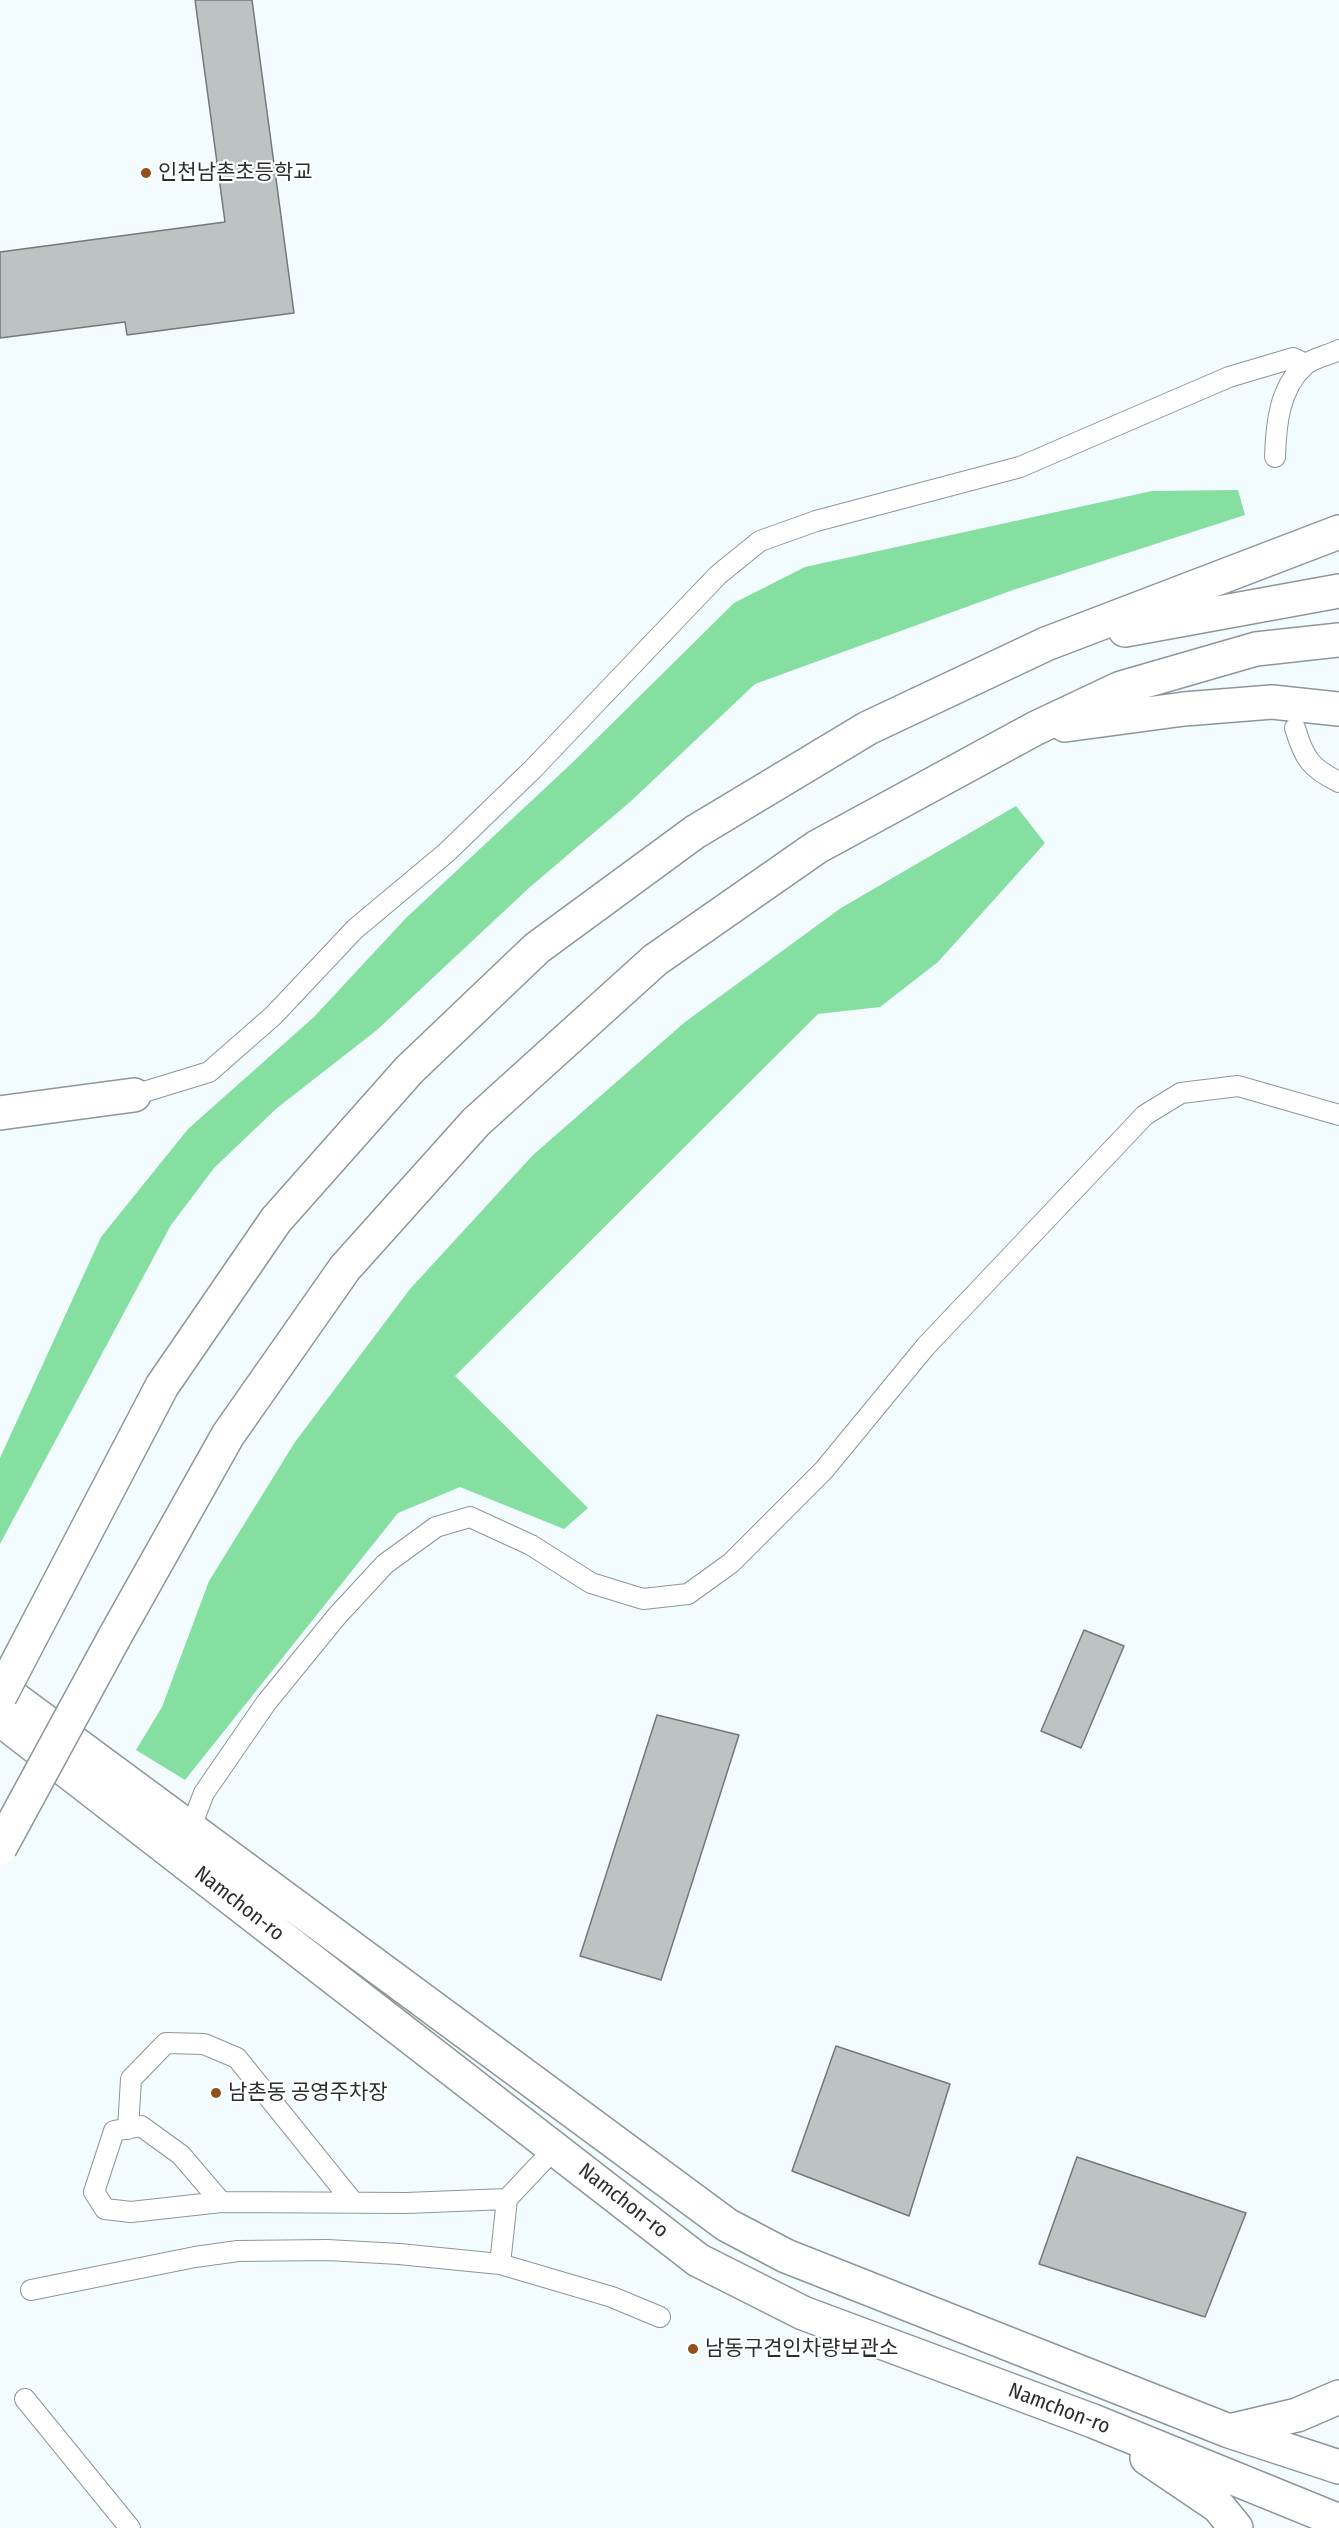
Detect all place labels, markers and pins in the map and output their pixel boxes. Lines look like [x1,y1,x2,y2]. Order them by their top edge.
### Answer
place label: 인천남촌초등학교 [158,160,313,186]
marker: 인천남촌초등학교 [139,166,153,180]
place label: 남촌동 공영주차장 [228,2080,387,2106]
marker: 남촌동 공영주차장 [209,2086,223,2100]
place label: 남동구견인차량보관소 [705,2336,898,2362]
marker: 남동구견인차량보관소 [686,2342,700,2356]

